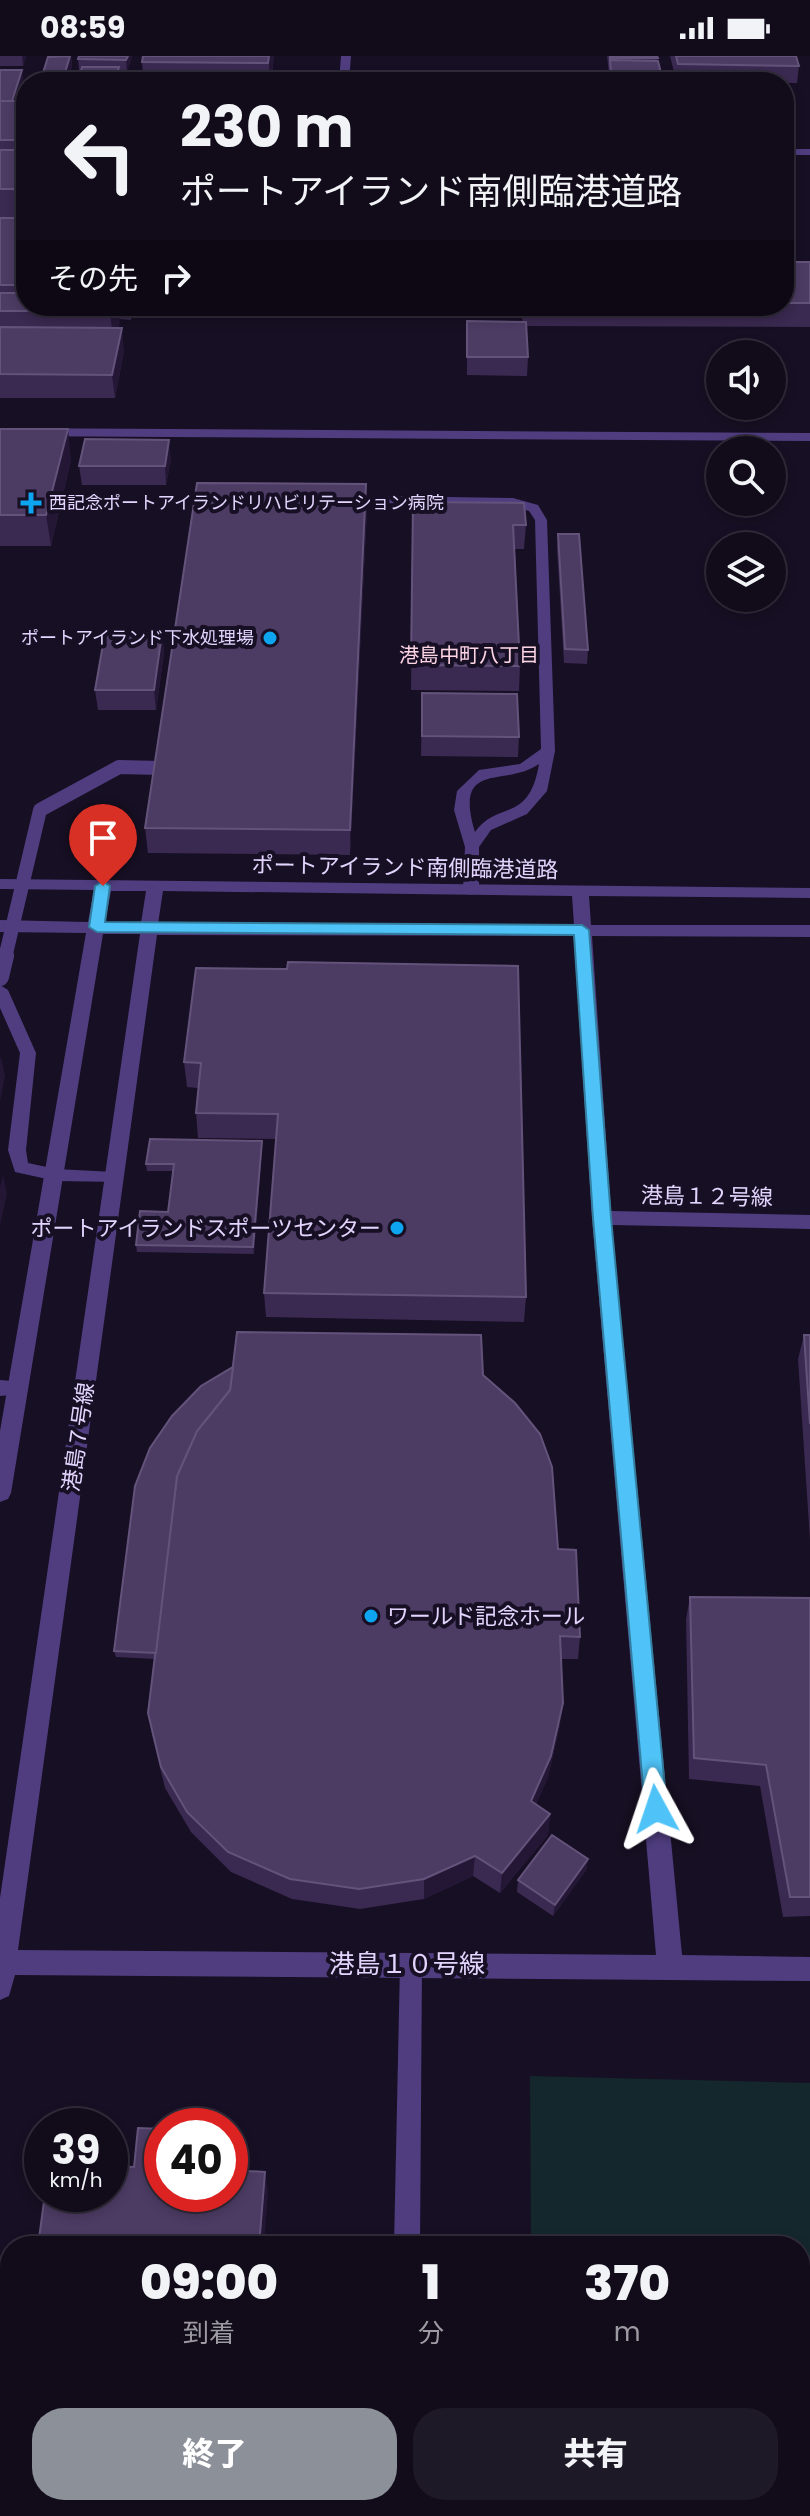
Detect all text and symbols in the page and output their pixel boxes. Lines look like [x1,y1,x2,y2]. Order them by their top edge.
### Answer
text: 08:59 [40,6,125,49]
text: 230 m [180,88,354,167]
icon: left [48,104,152,208]
text: ポートアイランド南側臨港道路 [180,166,682,217]
icon: right [154,256,198,300]
text: その先 [48,257,138,300]
map controls [706,340,786,612]
button: sound [706,340,786,420]
button: search [706,436,786,516]
place label: 西記念ポートアイランドリハビリテーション病院 [49,490,444,515]
marker: 西記念ポートアイランドリハビリテーション病院 [20,492,42,514]
button: layers [706,532,786,612]
place label: ポートアイランド下水処理場 [21,625,254,650]
marker: ポートアイランド下水処理場 [261,629,279,647]
district label: 港島中町八丁目 [399,641,539,669]
pin [69,804,137,886]
icon: arrive [81,816,125,860]
street label: ポートアイランド南側臨港道路 [251,849,559,886]
street label: 港島１２号線 [641,1180,773,1213]
place label: ポートアイランドスポーツセンター [31,1213,381,1244]
marker: ポートアイランドスポーツセンター [388,1219,406,1237]
street label: 港島７号線 [55,1380,101,1494]
place label: ワールド記念ホール [387,1601,585,1632]
marker: ワールド記念ホール [362,1607,380,1625]
position arrow [614,1767,698,1851]
street label: 港島１０号線 [329,1946,485,1982]
speed limit sign: 40 [144,2108,248,2212]
text: 39 [52,2122,100,2178]
text: km/h [49,2166,103,2194]
text: 09:00 [140,2249,278,2316]
text: 1 [422,2249,440,2316]
text: 370 [584,2250,670,2317]
text: m [614,2314,640,2350]
text: 到着 [183,2315,235,2351]
text: 分 [418,2315,444,2351]
button: 終了 [32,2408,397,2500]
button: 共有 [413,2408,778,2500]

